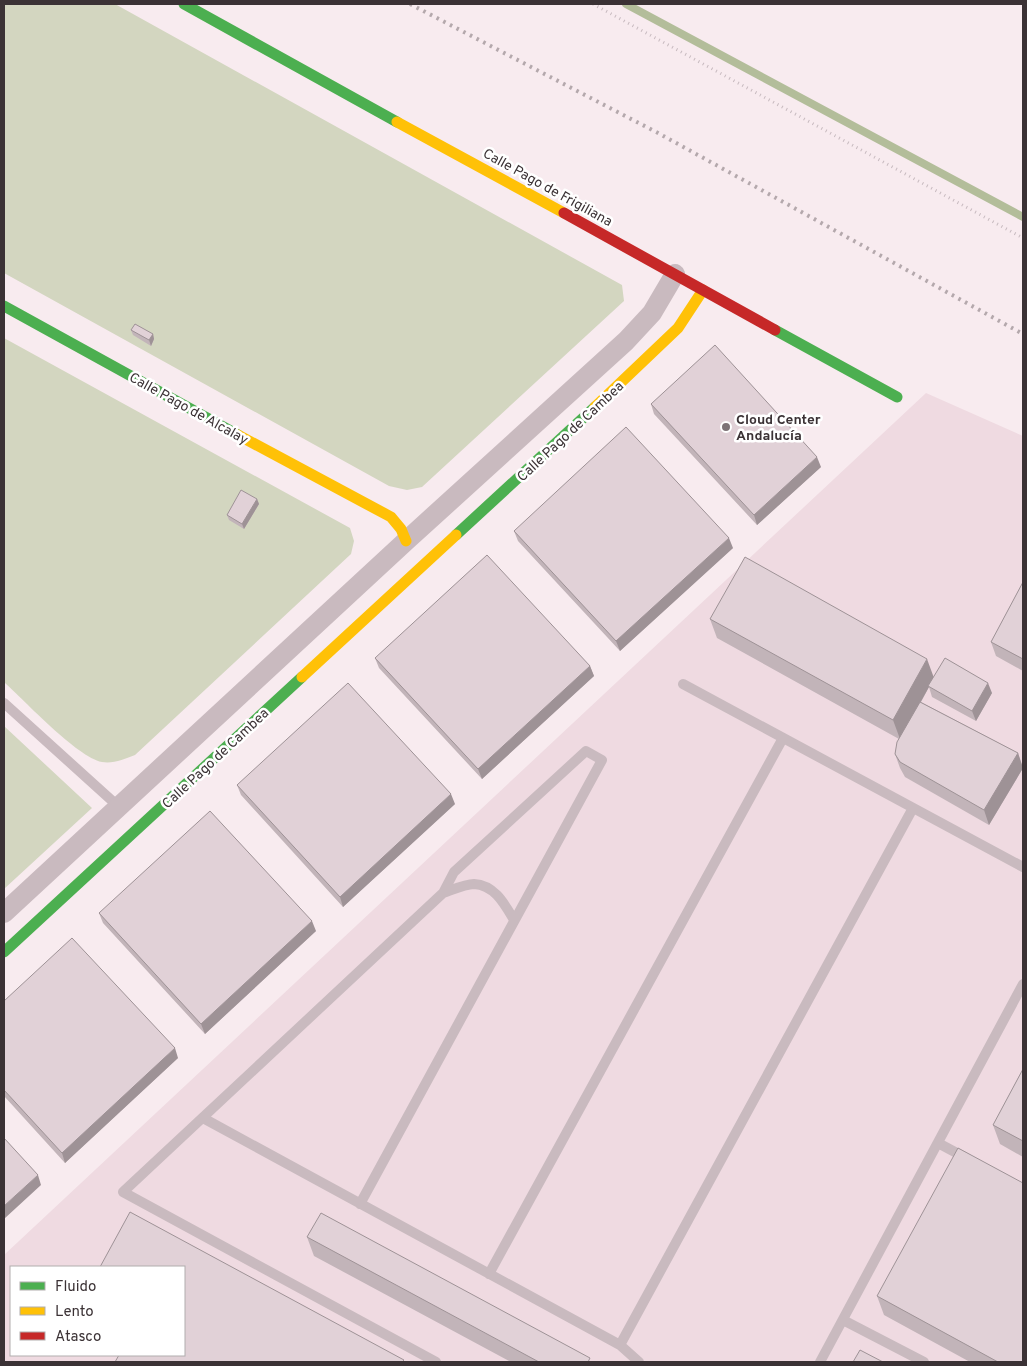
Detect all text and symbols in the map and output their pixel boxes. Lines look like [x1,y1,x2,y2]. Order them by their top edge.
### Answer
street label: Calle Pago de Frigiliana [479,146,615,231]
street label: Calle Pago de Alcalay [126,370,251,449]
street label: Calle Pago de Cambea [514,378,628,486]
place label: Cloud Center Andalucía [736,412,821,445]
marker: Cloud Center Andalucía [720,421,732,433]
street label: Calle Pago de Cambea [159,705,273,813]
legend [10,1266,185,1356]
text: Fluido [55,1278,96,1297]
text: Lento [55,1303,94,1322]
text: Atasco [55,1328,101,1347]

